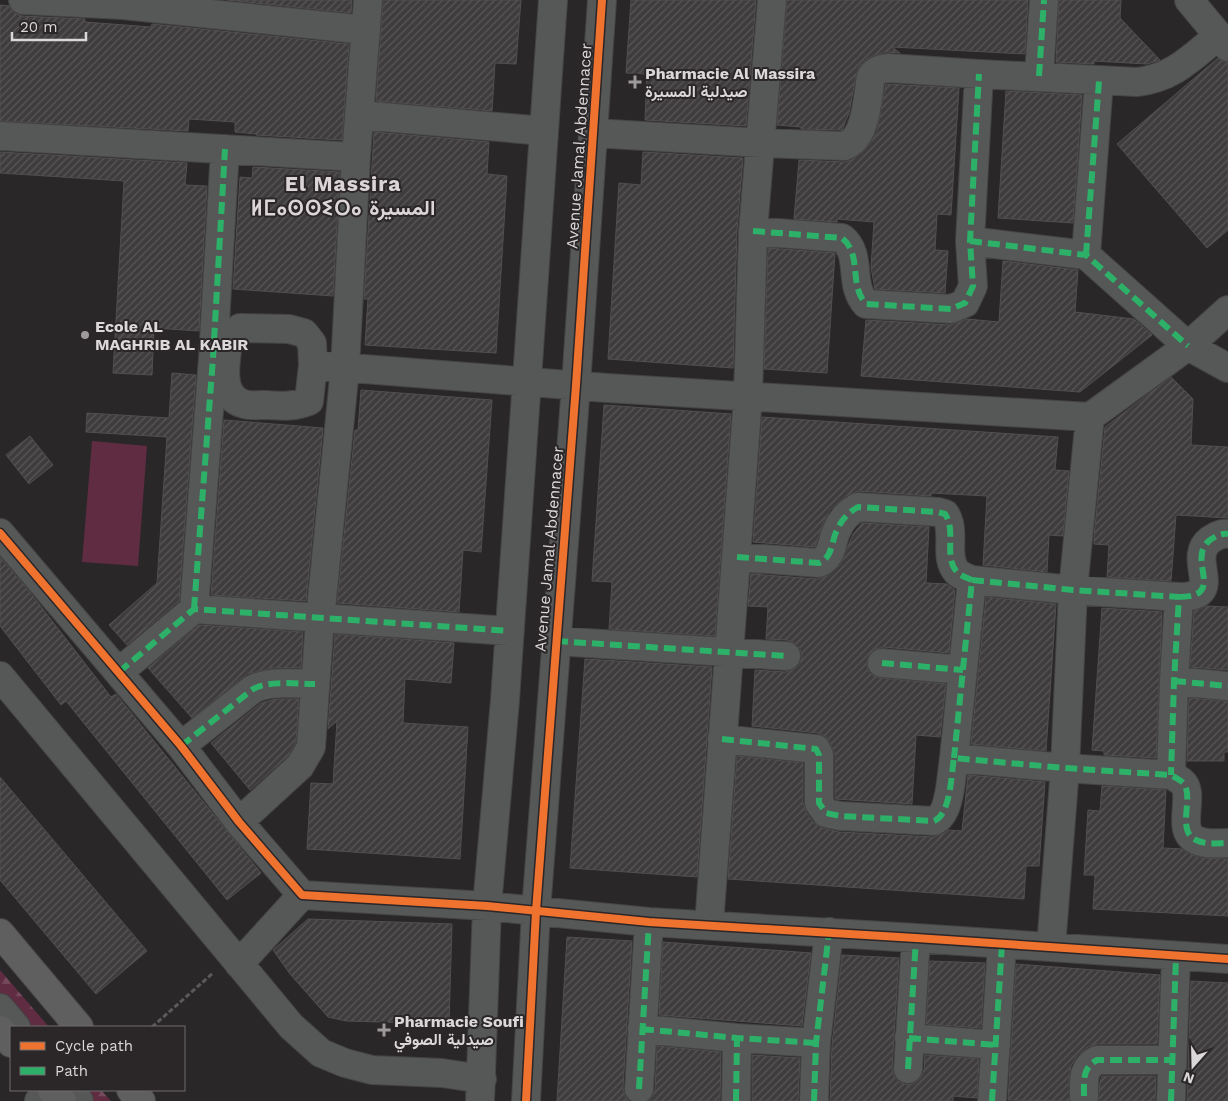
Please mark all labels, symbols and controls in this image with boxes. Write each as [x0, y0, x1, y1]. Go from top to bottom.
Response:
scale bar [12, 10, 86, 42]
text: 20 m [20, 18, 58, 36]
street label: Avenue Jamal Abdennacer [562, 42, 596, 250]
place label: Pharmacie Al Massira صيدلية المسيرة [645, 64, 816, 102]
marker: Pharmacie Al Massira صيدلية المسيرة [629, 76, 641, 88]
district label: El Massira ⵍⵎⴰⵙⵙⵉⵔⴰ المسيرة [251, 171, 435, 221]
place label: Ecole AL MAGHRIB AL KABIR [95, 317, 248, 354]
marker: Ecole AL MAGHRIB AL KABIR [79, 329, 91, 341]
street label: Avenue Jamal Abdennacer [531, 445, 567, 653]
place label: Pharmacie Soufi صيدلية الصوفي [394, 1012, 524, 1053]
marker: Pharmacie Soufi صيدلية الصوفي [378, 1024, 390, 1036]
legend [10, 1026, 185, 1091]
text: Cycle path [55, 1037, 133, 1055]
north arrow [1168, 1041, 1218, 1091]
text: Path [55, 1062, 88, 1080]
text: N [1181, 1069, 1196, 1088]

